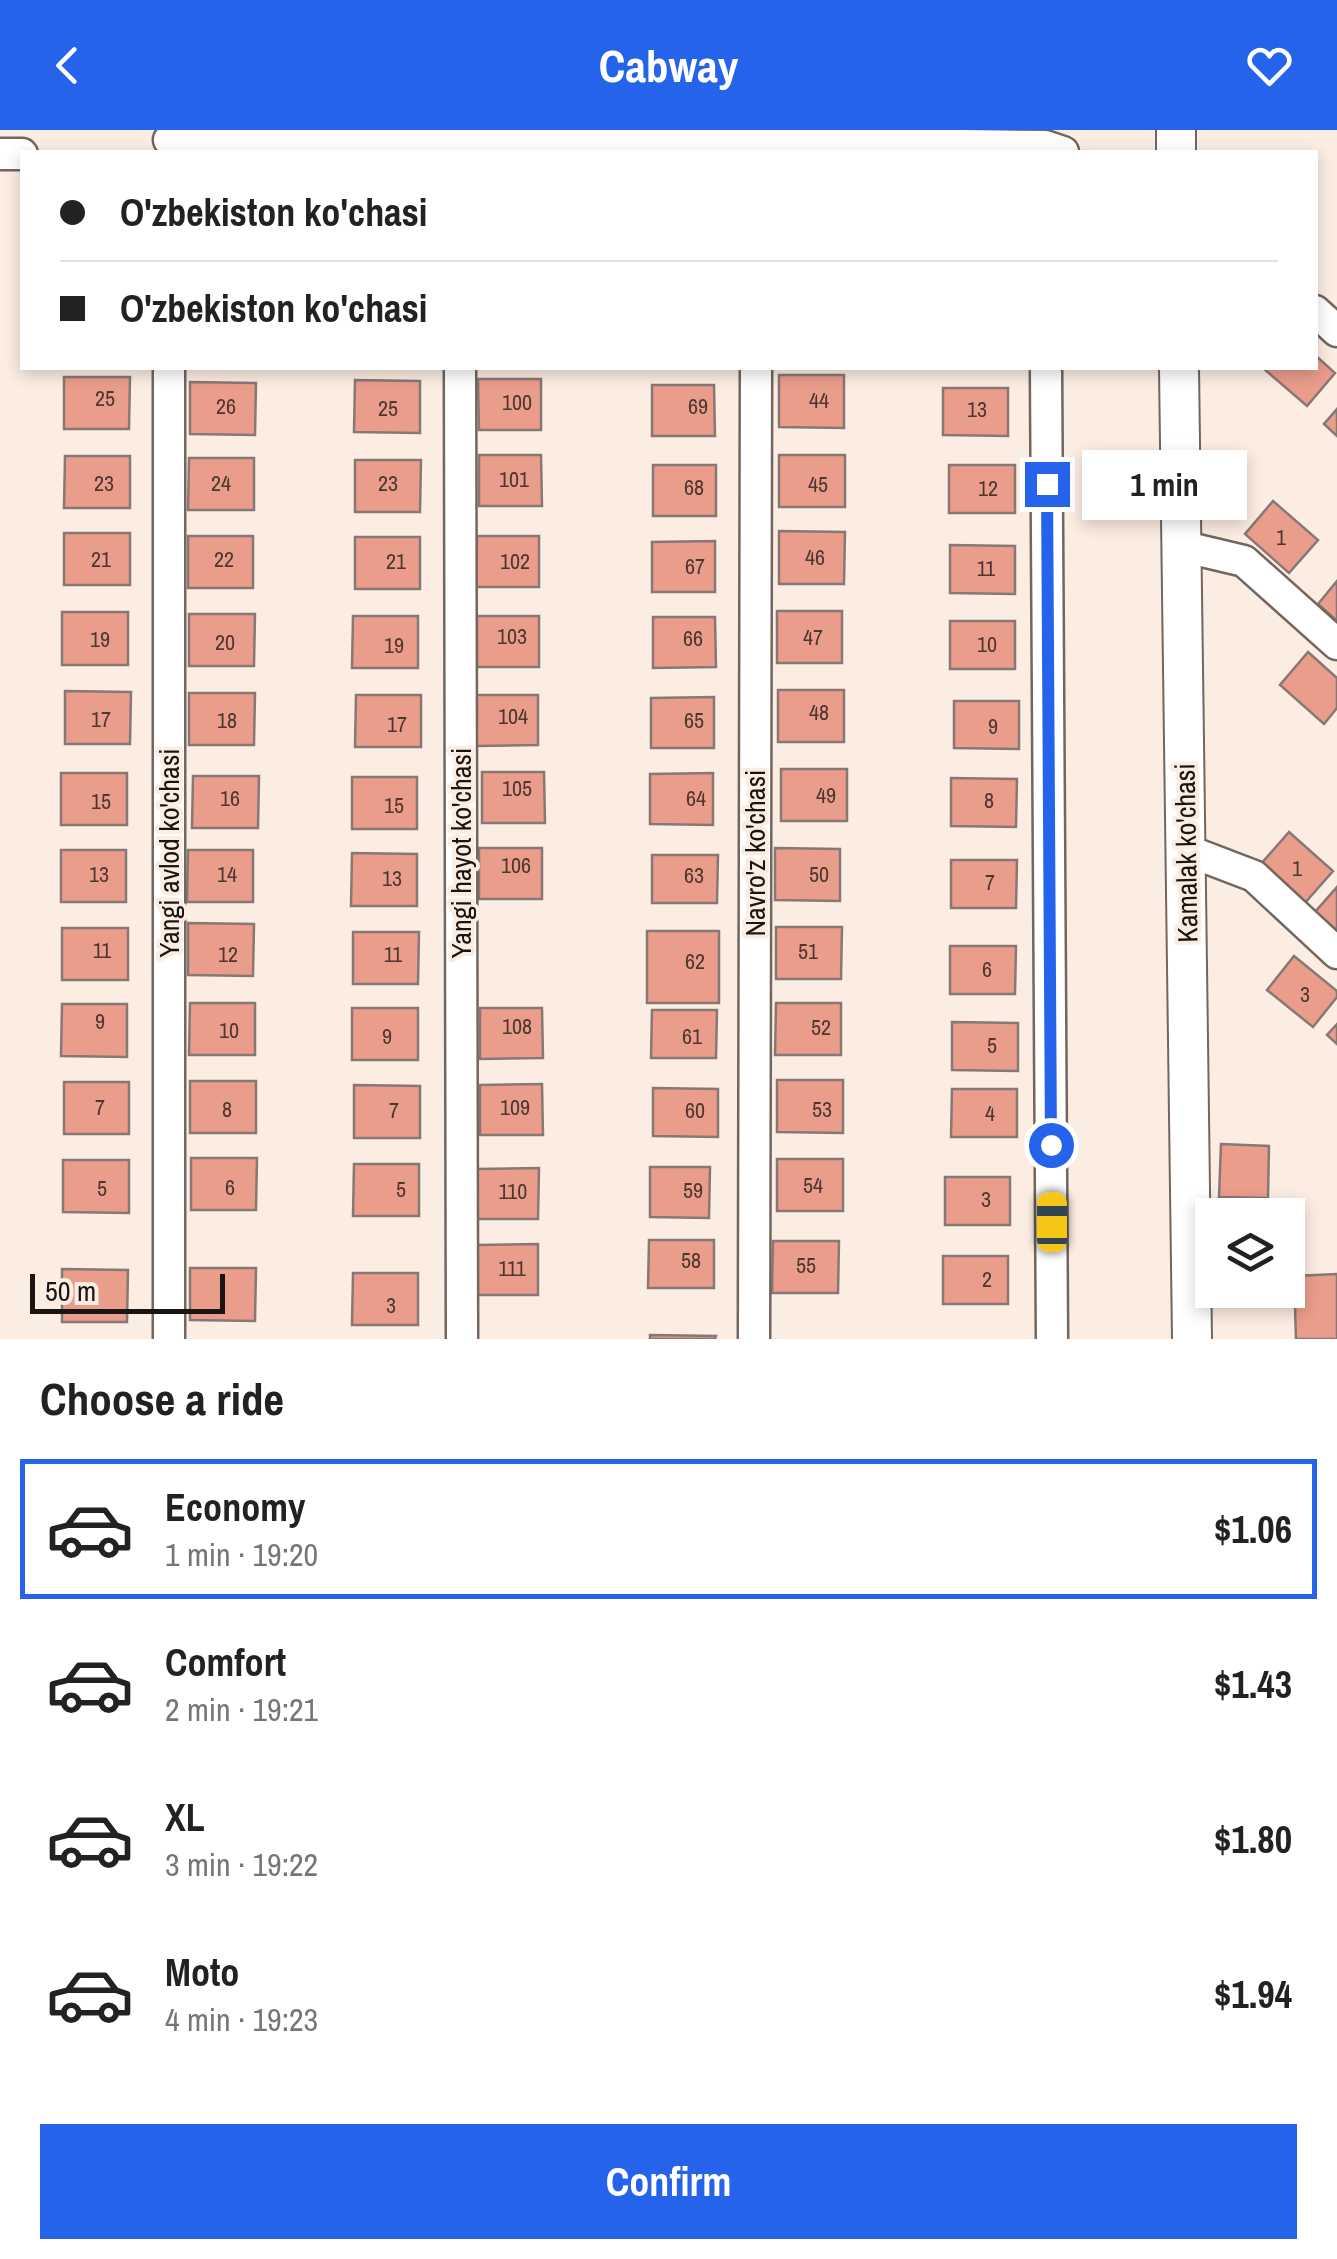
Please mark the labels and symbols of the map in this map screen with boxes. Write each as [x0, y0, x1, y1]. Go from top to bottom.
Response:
house number: 25 [95, 383, 115, 413]
house number: 44 [809, 385, 829, 415]
house number: 100 [502, 387, 532, 417]
house number: 26 [216, 391, 236, 421]
house number: 69 [688, 391, 708, 421]
house number: 25 [378, 393, 398, 423]
house number: 13 [967, 394, 987, 424]
callout: 1 min [1082, 449, 1247, 519]
route end [1025, 462, 1070, 507]
house number: 101 [499, 464, 529, 494]
house number: 23 [94, 468, 114, 498]
house number: 24 [211, 468, 231, 498]
house number: 23 [378, 468, 398, 498]
house number: 45 [808, 469, 828, 499]
house number: 68 [684, 472, 704, 502]
house number: 12 [978, 473, 998, 503]
house number: 1 [1276, 522, 1286, 552]
house number: 46 [805, 542, 825, 572]
house number: 21 [91, 544, 111, 574]
house number: 22 [214, 544, 234, 574]
house number: 21 [386, 546, 406, 576]
house number: 102 [500, 546, 530, 576]
house number: 67 [685, 551, 705, 581]
house number: 11 [977, 553, 995, 583]
house number: 103 [497, 621, 527, 651]
house number: 47 [803, 622, 823, 652]
house number: 66 [683, 623, 703, 653]
house number: 19 [90, 624, 110, 654]
house number: 20 [215, 627, 235, 657]
house number: 10 [977, 629, 997, 659]
house number: 19 [384, 630, 404, 660]
house number: 48 [809, 697, 829, 727]
house number: 104 [498, 701, 528, 731]
house number: 17 [91, 704, 111, 734]
house number: 18 [217, 705, 237, 735]
house number: 65 [684, 705, 704, 735]
house number: 17 [387, 709, 407, 739]
house number: 9 [988, 711, 998, 741]
street label: Yangi avlod ko'chasi [150, 748, 188, 958]
street label: Yangi hayot ko'chasi [442, 748, 480, 958]
street label: Kamalak ko'chasi [1165, 763, 1207, 943]
street label: Navro'z ko'chasi [736, 769, 774, 937]
house number: 105 [502, 773, 532, 803]
house number: 49 [816, 780, 836, 810]
house number: 16 [220, 783, 240, 813]
house number: 64 [686, 783, 706, 813]
house number: 8 [984, 785, 994, 815]
house number: 15 [91, 786, 111, 816]
house number: 15 [384, 790, 404, 820]
house number: 106 [501, 850, 531, 880]
house number: 1 [1292, 853, 1302, 883]
house number: 13 [89, 859, 109, 889]
house number: 14 [217, 859, 237, 889]
house number: 50 [809, 859, 829, 889]
house number: 63 [684, 860, 704, 890]
house number: 13 [382, 863, 402, 893]
house number: 7 [985, 867, 995, 897]
house number: 11 [93, 935, 111, 965]
house number: 51 [798, 936, 818, 966]
house number: 12 [218, 939, 238, 969]
house number: 11 [384, 939, 402, 969]
house number: 62 [685, 946, 705, 976]
house number: 6 [982, 954, 992, 984]
house number: 3 [1300, 979, 1310, 1009]
house number: 9 [95, 1006, 105, 1036]
house number: 108 [502, 1011, 532, 1041]
house number: 52 [811, 1012, 831, 1042]
house number: 10 [219, 1015, 239, 1045]
house number: 9 [382, 1021, 392, 1051]
house number: 61 [682, 1021, 702, 1051]
house number: 5 [987, 1030, 997, 1060]
house number: 7 [95, 1092, 105, 1122]
house number: 109 [500, 1092, 530, 1122]
house number: 8 [222, 1094, 232, 1124]
house number: 53 [812, 1094, 832, 1124]
house number: 7 [389, 1095, 399, 1125]
house number: 60 [685, 1095, 705, 1125]
house number: 4 [985, 1098, 995, 1128]
route start [1029, 1123, 1074, 1168]
house number: 54 [803, 1170, 823, 1200]
house number: 6 [225, 1172, 235, 1202]
house number: 5 [97, 1173, 107, 1203]
house number: 5 [396, 1174, 406, 1204]
house number: 59 [683, 1175, 703, 1205]
house number: 110 [499, 1176, 527, 1206]
house number: 3 [981, 1184, 991, 1214]
car [1037, 1192, 1067, 1252]
house number: 58 [681, 1245, 701, 1275]
house number: 55 [796, 1250, 816, 1280]
house number: 111 [498, 1253, 526, 1283]
house number: 2 [982, 1264, 992, 1294]
scale bar [30, 1269, 225, 1314]
house number: 3 [386, 1290, 396, 1320]

